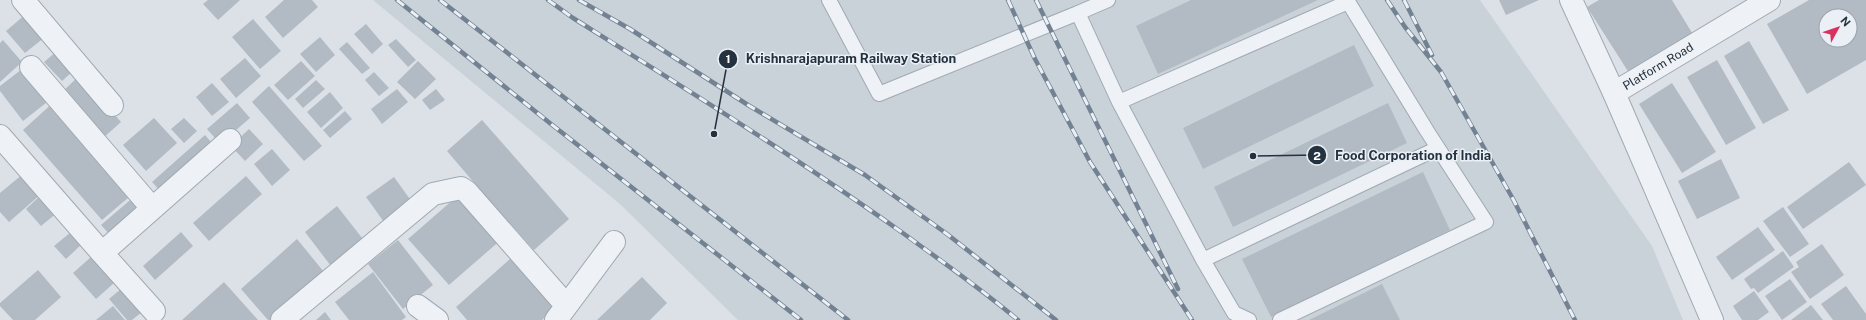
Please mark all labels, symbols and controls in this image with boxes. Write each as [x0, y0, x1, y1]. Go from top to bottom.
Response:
north arrow [1818, 8, 1858, 48]
text: N [1838, 14, 1853, 29]
street label: Platform Road [1620, 40, 1696, 93]
callout: Krishnarajapuram Railway Station [718, 46, 964, 71]
text: Krishnarajapuram Railway Station [746, 51, 956, 66]
text: 1 [725, 52, 731, 66]
callout: Food Corporation of India [1307, 143, 1499, 168]
text: Food Corporation of India [1335, 148, 1491, 163]
text: 2 [1313, 149, 1321, 163]

